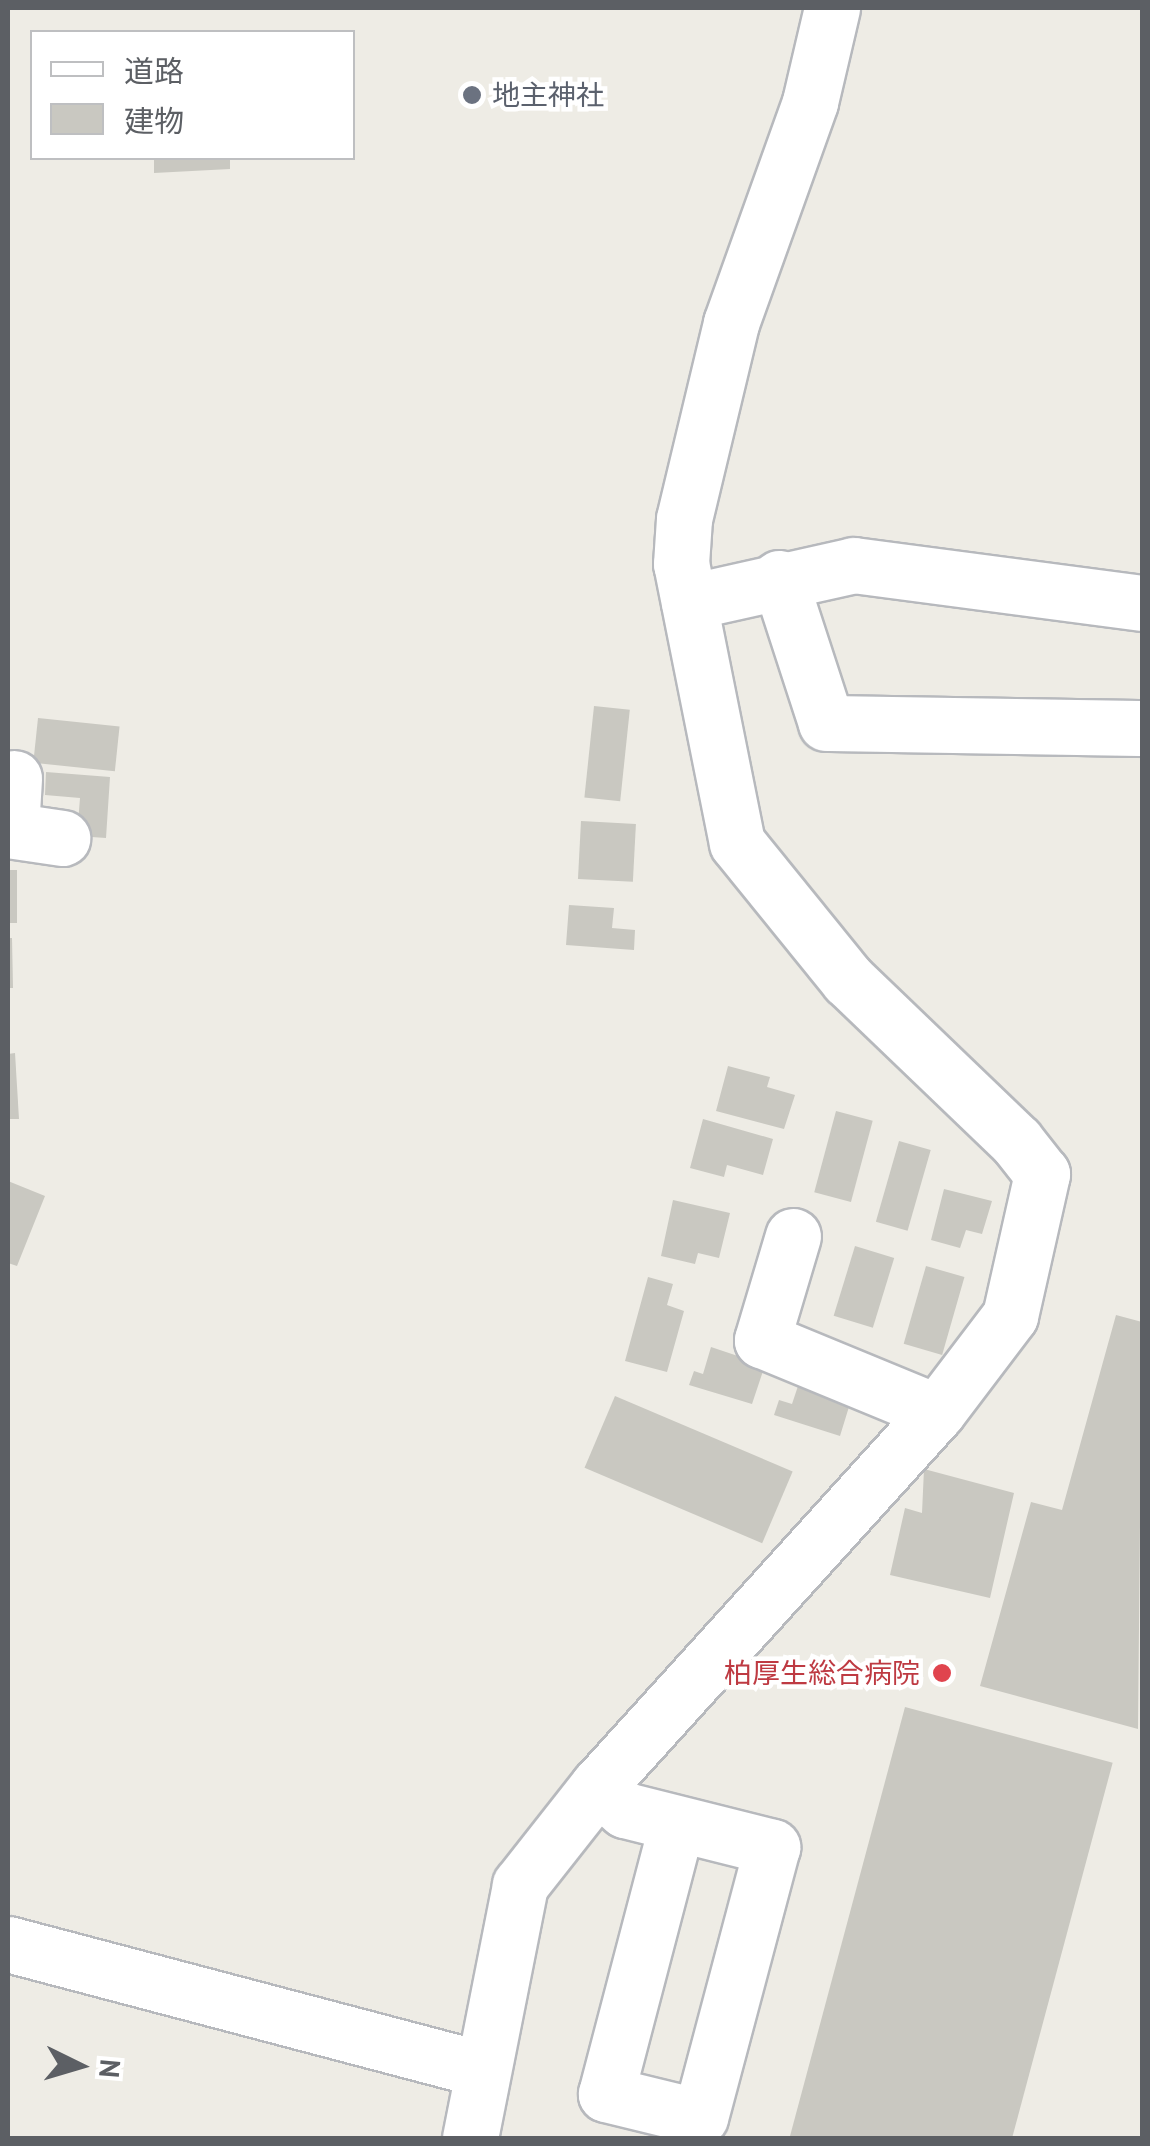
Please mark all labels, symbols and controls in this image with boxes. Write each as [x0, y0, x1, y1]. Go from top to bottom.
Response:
legend [30, 30, 355, 160]
text: 道路 [124, 51, 184, 90]
place label: 地主神社 [492, 78, 604, 112]
marker: 地主神社 [461, 84, 483, 106]
text: 建物 [124, 101, 184, 140]
place label: 柏厚生総合病院 [724, 1656, 920, 1690]
marker: 柏厚生総合病院 [929, 1660, 955, 1686]
north arrow [30, 2016, 130, 2116]
text: N [91, 2058, 130, 2079]

